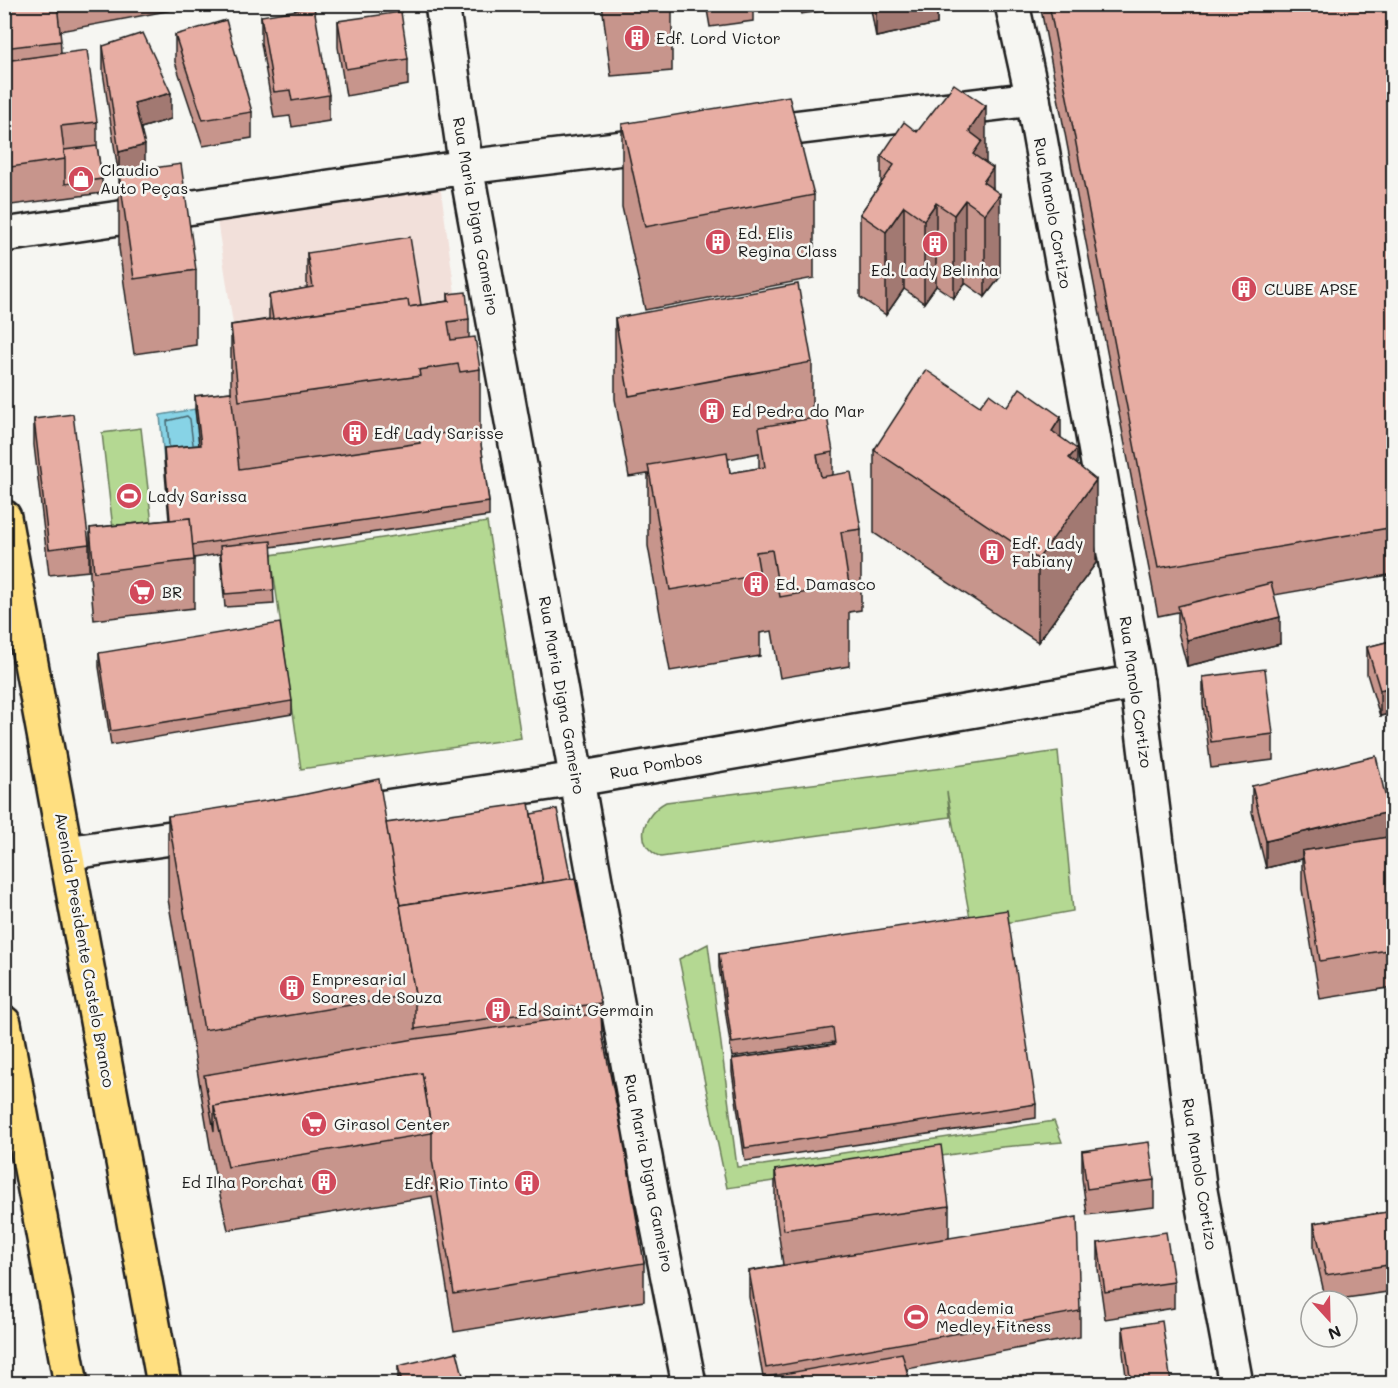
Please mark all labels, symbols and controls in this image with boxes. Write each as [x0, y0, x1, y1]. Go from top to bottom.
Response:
building icon: Edf. Lord Victor [622, 23, 652, 53]
place label: Edf. Lord Victor [656, 27, 781, 48]
street label: Rua Maria Digna Gameiro [449, 115, 504, 317]
street label: Rua Manolo Cortizo [1030, 136, 1077, 290]
place label: Claudio Auto Peças [100, 159, 188, 198]
shop icon: Claudio Auto Peças [66, 164, 96, 194]
place label: Ed. Elis Regina Class [738, 222, 837, 261]
building icon: Ed. Elis Regina Class [703, 227, 733, 257]
building icon: Ed. Lady Belinha [920, 229, 950, 259]
place label: Ed. Lady Belinha [871, 259, 999, 280]
building icon: CLUBE APSE [1229, 274, 1259, 304]
place label: CLUBE APSE [1264, 278, 1358, 299]
building icon: Ed Pedra do Mar [697, 396, 727, 426]
place label: Ed Pedra do Mar [732, 400, 865, 421]
building icon: Edf Lady Sarisse [340, 418, 370, 448]
place label: Edf Lady Sarisse [374, 422, 504, 443]
sports icon: Lady Sarissa [114, 481, 144, 511]
place label: Lady Sarissa [148, 485, 247, 506]
place label: Edf. Lady Fabiany [1012, 532, 1083, 571]
building icon: Edf. Lady Fabiany [977, 537, 1007, 567]
building icon: Ed. Damasco [741, 569, 771, 599]
place label: Ed. Damasco [776, 573, 876, 594]
supermarket icon: BR [127, 577, 157, 607]
place label: BR [162, 581, 182, 602]
street label: Rua Maria Digna Gameiro [535, 594, 590, 796]
street label: Rua Manolo Cortizo [1115, 615, 1158, 769]
street label: Rua Pombos [608, 746, 704, 783]
street label: Avenida Presidente Castelo Branco [51, 811, 120, 1089]
place label: Empresarial Soares de Souza [312, 968, 443, 1007]
building icon: Empresarial Soares de Souza [277, 973, 307, 1003]
building icon: Ed Saint Germain [483, 995, 513, 1025]
place label: Ed Saint Germain [518, 999, 654, 1020]
street label: Rua Maria Digna Gameiro [620, 1072, 679, 1273]
street label: Rua Manolo Cortizo [1178, 1097, 1223, 1251]
supermarket icon: Girasol Center [299, 1109, 329, 1139]
place label: Girasol Center [334, 1113, 450, 1134]
building icon: Ed Ilha Porchat [309, 1167, 339, 1197]
building icon: Edf. Rio Tinto [512, 1168, 542, 1198]
place label: Ed Ilha Porchat [182, 1171, 304, 1192]
place label: Edf. Rio Tinto [405, 1172, 508, 1193]
north arrow [1299, 1289, 1359, 1349]
place label: Academia Medley Fitness [936, 1297, 1051, 1336]
sports icon: Academia Medley Fitness [901, 1302, 931, 1332]
text: N [1325, 1321, 1344, 1345]

